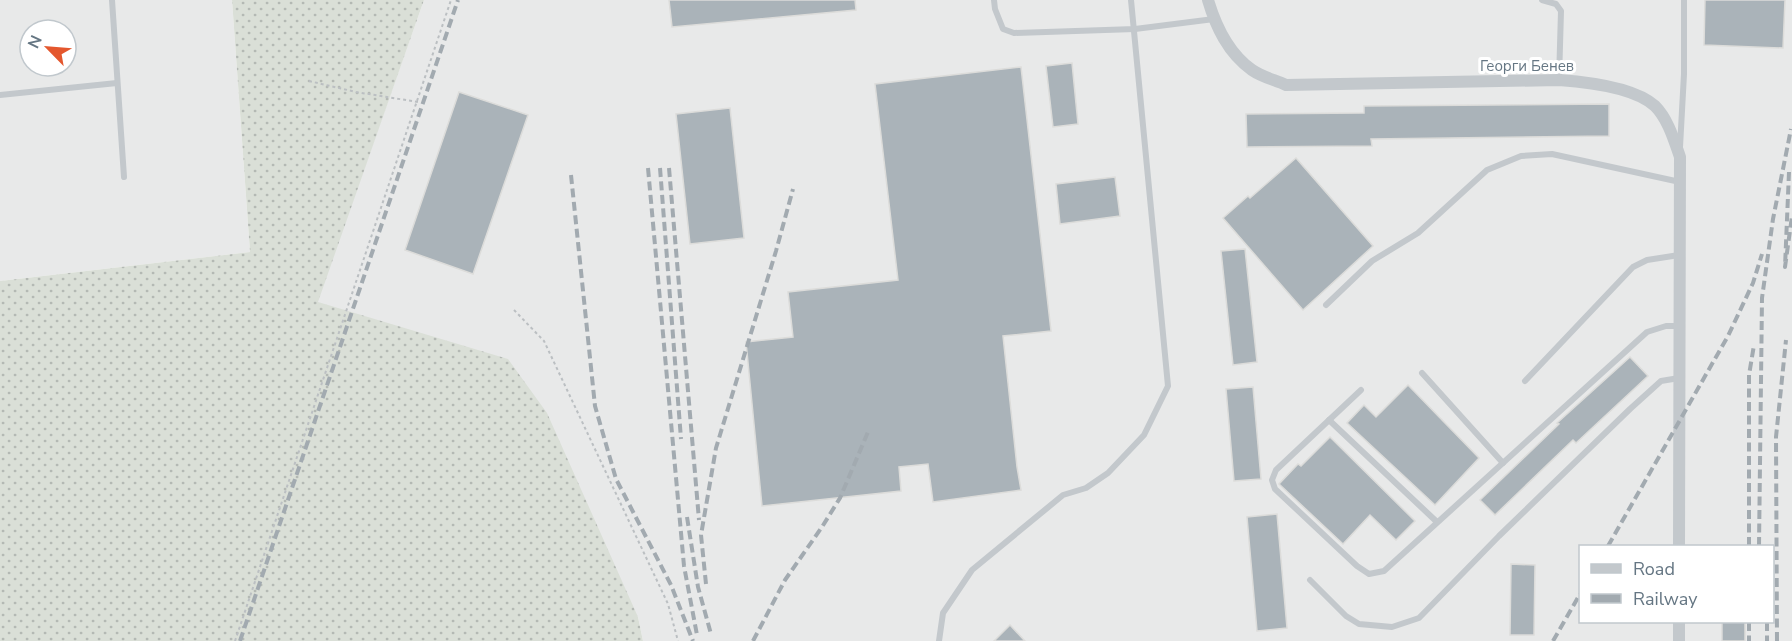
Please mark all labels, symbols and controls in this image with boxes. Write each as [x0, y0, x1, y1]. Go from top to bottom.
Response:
north arrow [18, 18, 78, 78]
text: N [23, 32, 48, 52]
street label: Георги Бенев [1480, 56, 1574, 76]
legend [1579, 545, 1774, 623]
text: Road [1633, 557, 1675, 581]
text: Railway [1633, 587, 1698, 611]

